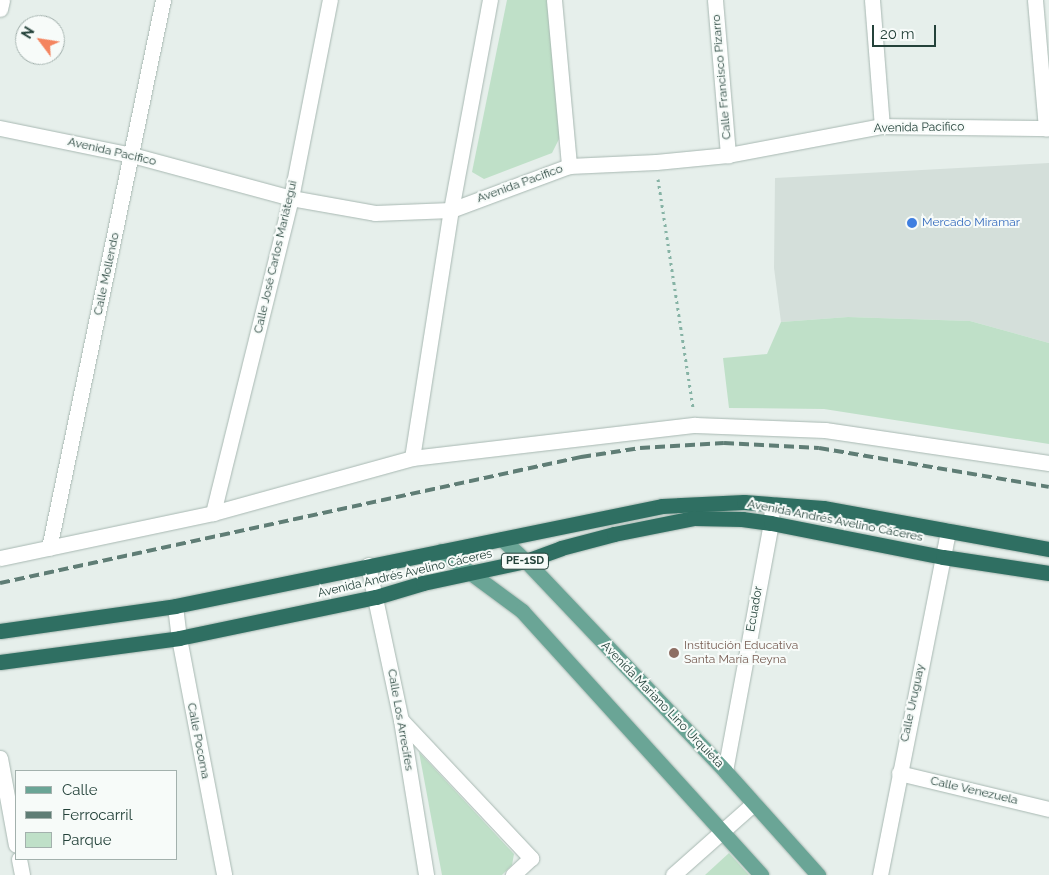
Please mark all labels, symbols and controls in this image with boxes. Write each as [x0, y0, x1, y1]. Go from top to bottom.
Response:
street label: Calle Francisco Pizarro [709, 14, 735, 140]
north arrow [15, 15, 65, 65]
scale bar [874, 15, 938, 47]
text: N [18, 24, 38, 41]
text: 20 m [880, 25, 915, 43]
street label: Avenida Pacifico [874, 120, 964, 136]
street label: Avenida Pacifico [66, 135, 158, 169]
street label: Avenida Pacifico [475, 162, 565, 206]
street label: Calle José Carlos Mariátegui [251, 179, 301, 335]
place label: Mercado Miramar [922, 216, 1020, 230]
marker: Mercado Miramar [906, 217, 918, 229]
street label: Calle Mollendo [91, 231, 123, 317]
street label: Avenida Andrés Avelino Cáceres [746, 497, 924, 545]
street label: Avenida Andrés Avelino Cáceres [316, 547, 494, 601]
road number: PE-1SD [500, 552, 550, 570]
street label: Ecuador [744, 585, 766, 633]
street label: Avenida Mariano Lino Urquieta [598, 639, 726, 771]
place label: Institución Educativa Santa María Reyna [684, 639, 798, 667]
marker: Institución Educativa Santa María Reyna [668, 647, 680, 659]
street label: Calle Uruguay [898, 663, 928, 743]
street label: Calle Los Arrecifes [384, 668, 416, 772]
street label: Calle Pocoma [184, 702, 212, 780]
legend [15, 770, 178, 860]
street label: Calle Venezuela [929, 774, 1019, 808]
text: Calle [62, 781, 97, 799]
text: Ferrocarril [62, 806, 133, 824]
text: Parque [62, 831, 111, 849]

